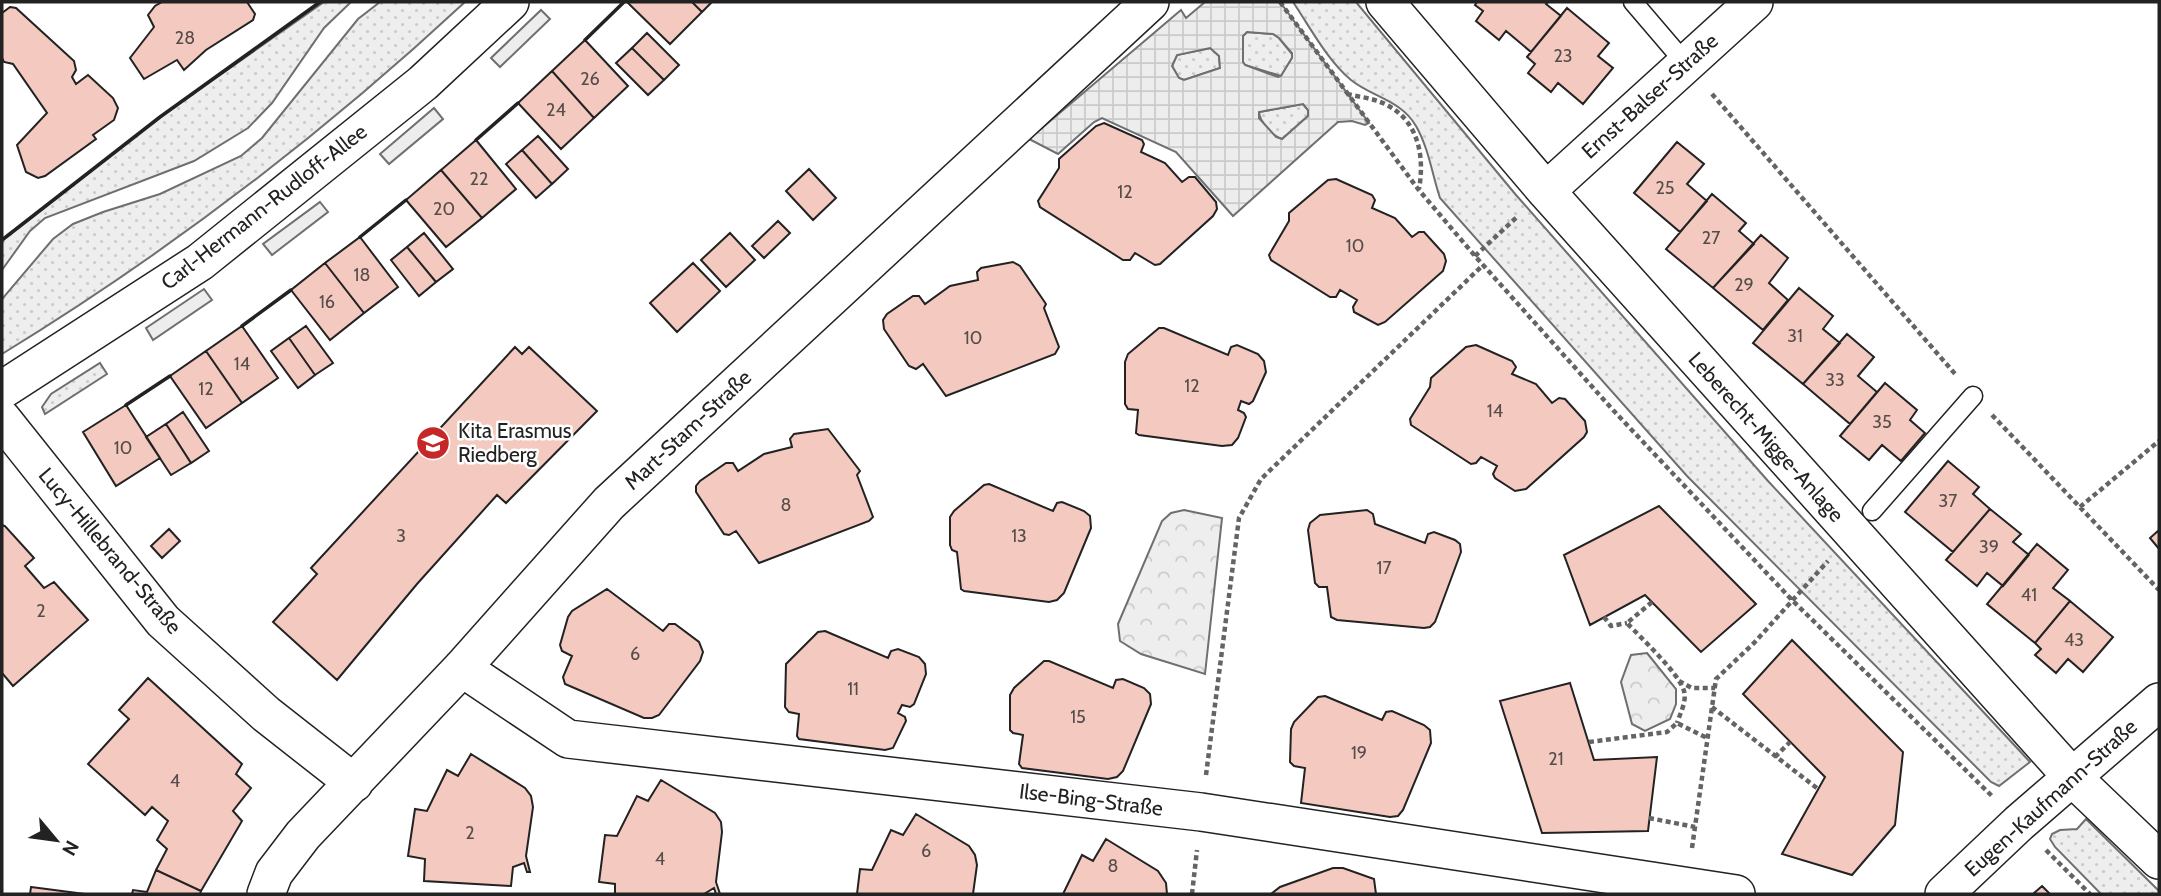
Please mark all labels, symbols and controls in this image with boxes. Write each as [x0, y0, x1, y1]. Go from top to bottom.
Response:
house number: 28 [175, 27, 195, 49]
street label: Ernst-Balser-Straße [1576, 28, 1723, 163]
house number: 23 [1553, 45, 1573, 67]
house number: 26 [580, 68, 600, 90]
house number: 24 [546, 99, 566, 121]
street label: Carl-Hermann-Rudloff-Allee [156, 118, 372, 295]
house number: 22 [470, 168, 488, 190]
house number: 25 [1655, 177, 1675, 199]
house number: 12 [1117, 181, 1133, 203]
house number: 20 [433, 198, 455, 220]
house number: 27 [1702, 227, 1720, 249]
house number: 10 [1346, 235, 1364, 257]
house number: 18 [354, 264, 370, 286]
house number: 29 [1734, 274, 1754, 296]
house number: 16 [319, 291, 335, 313]
house number: 31 [1787, 325, 1803, 347]
house number: 10 [964, 327, 982, 349]
street label: Leberecht-Migge-Anlage [1683, 347, 1849, 527]
house number: 14 [234, 353, 250, 375]
street label: Mart-Stam-Straße [619, 364, 756, 495]
house number: 33 [1825, 369, 1845, 391]
house number: 12 [1184, 375, 1200, 397]
house number: 12 [198, 378, 214, 400]
house number: 14 [1487, 400, 1503, 422]
house number: 35 [1872, 411, 1892, 433]
place label: Kita Erasmus Riedberg [458, 418, 572, 467]
school or university icon: Kita Erasmus Riedberg [414, 424, 452, 462]
house number: 10 [114, 437, 132, 459]
street label: Lucy-Hillebrand-Straße [34, 463, 187, 639]
house number: 37 [1939, 490, 1957, 512]
house number: 8 [781, 494, 791, 516]
house number: 3 [396, 525, 406, 547]
house number: 13 [1011, 525, 1027, 547]
house number: 39 [1979, 536, 1999, 558]
house number: 17 [1377, 557, 1391, 579]
house number: 41 [2021, 584, 2037, 606]
house number: 2 [36, 600, 46, 622]
house number: 43 [2064, 629, 2084, 651]
house number: 6 [630, 643, 640, 665]
house number: 11 [847, 678, 859, 700]
house number: 15 [1070, 706, 1086, 728]
street label: Eugen-Kaufmann-Straße [1959, 714, 2142, 882]
house number: 19 [1351, 742, 1367, 764]
house number: 21 [1548, 748, 1564, 770]
house number: 4 [170, 770, 180, 792]
street label: Ilse-Bing-Straße [1018, 778, 1165, 821]
north arrow [21, 805, 91, 875]
house number: 2 [465, 822, 475, 844]
text: N [57, 837, 84, 859]
house number: 6 [921, 840, 931, 862]
house number: 4 [655, 848, 665, 870]
house number: 8 [1108, 855, 1118, 877]

